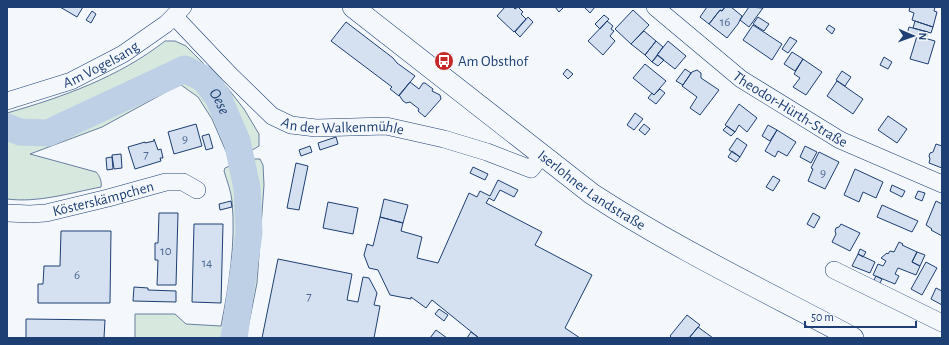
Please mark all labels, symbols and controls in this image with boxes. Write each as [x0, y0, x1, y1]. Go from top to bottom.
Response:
house number: 16 [720, 16, 730, 29]
north arrow [893, 16, 933, 56]
text: N [917, 32, 928, 40]
street label: Am Vogelsang [61, 38, 142, 90]
bus stop icon: Am Obsthof [433, 50, 455, 72]
place label: Am Obsthof [458, 54, 529, 69]
street label: Theodor-Hürth-Straße [730, 68, 850, 150]
water label: Oese [206, 85, 233, 117]
street label: An der Walkenmühle [279, 114, 406, 137]
house number: 9 [182, 133, 188, 146]
street label: Iserlohner Landstraße [535, 147, 648, 233]
house number: 7 [143, 148, 149, 161]
house number: 9 [820, 167, 826, 180]
street label: Kösterskämpchen [51, 178, 155, 219]
house number: 10 [160, 245, 172, 258]
house number: 14 [202, 257, 212, 270]
house number: 6 [74, 269, 80, 282]
house number: 7 [306, 290, 312, 303]
scale bar [805, 303, 916, 329]
text: 50 m [811, 311, 834, 323]

